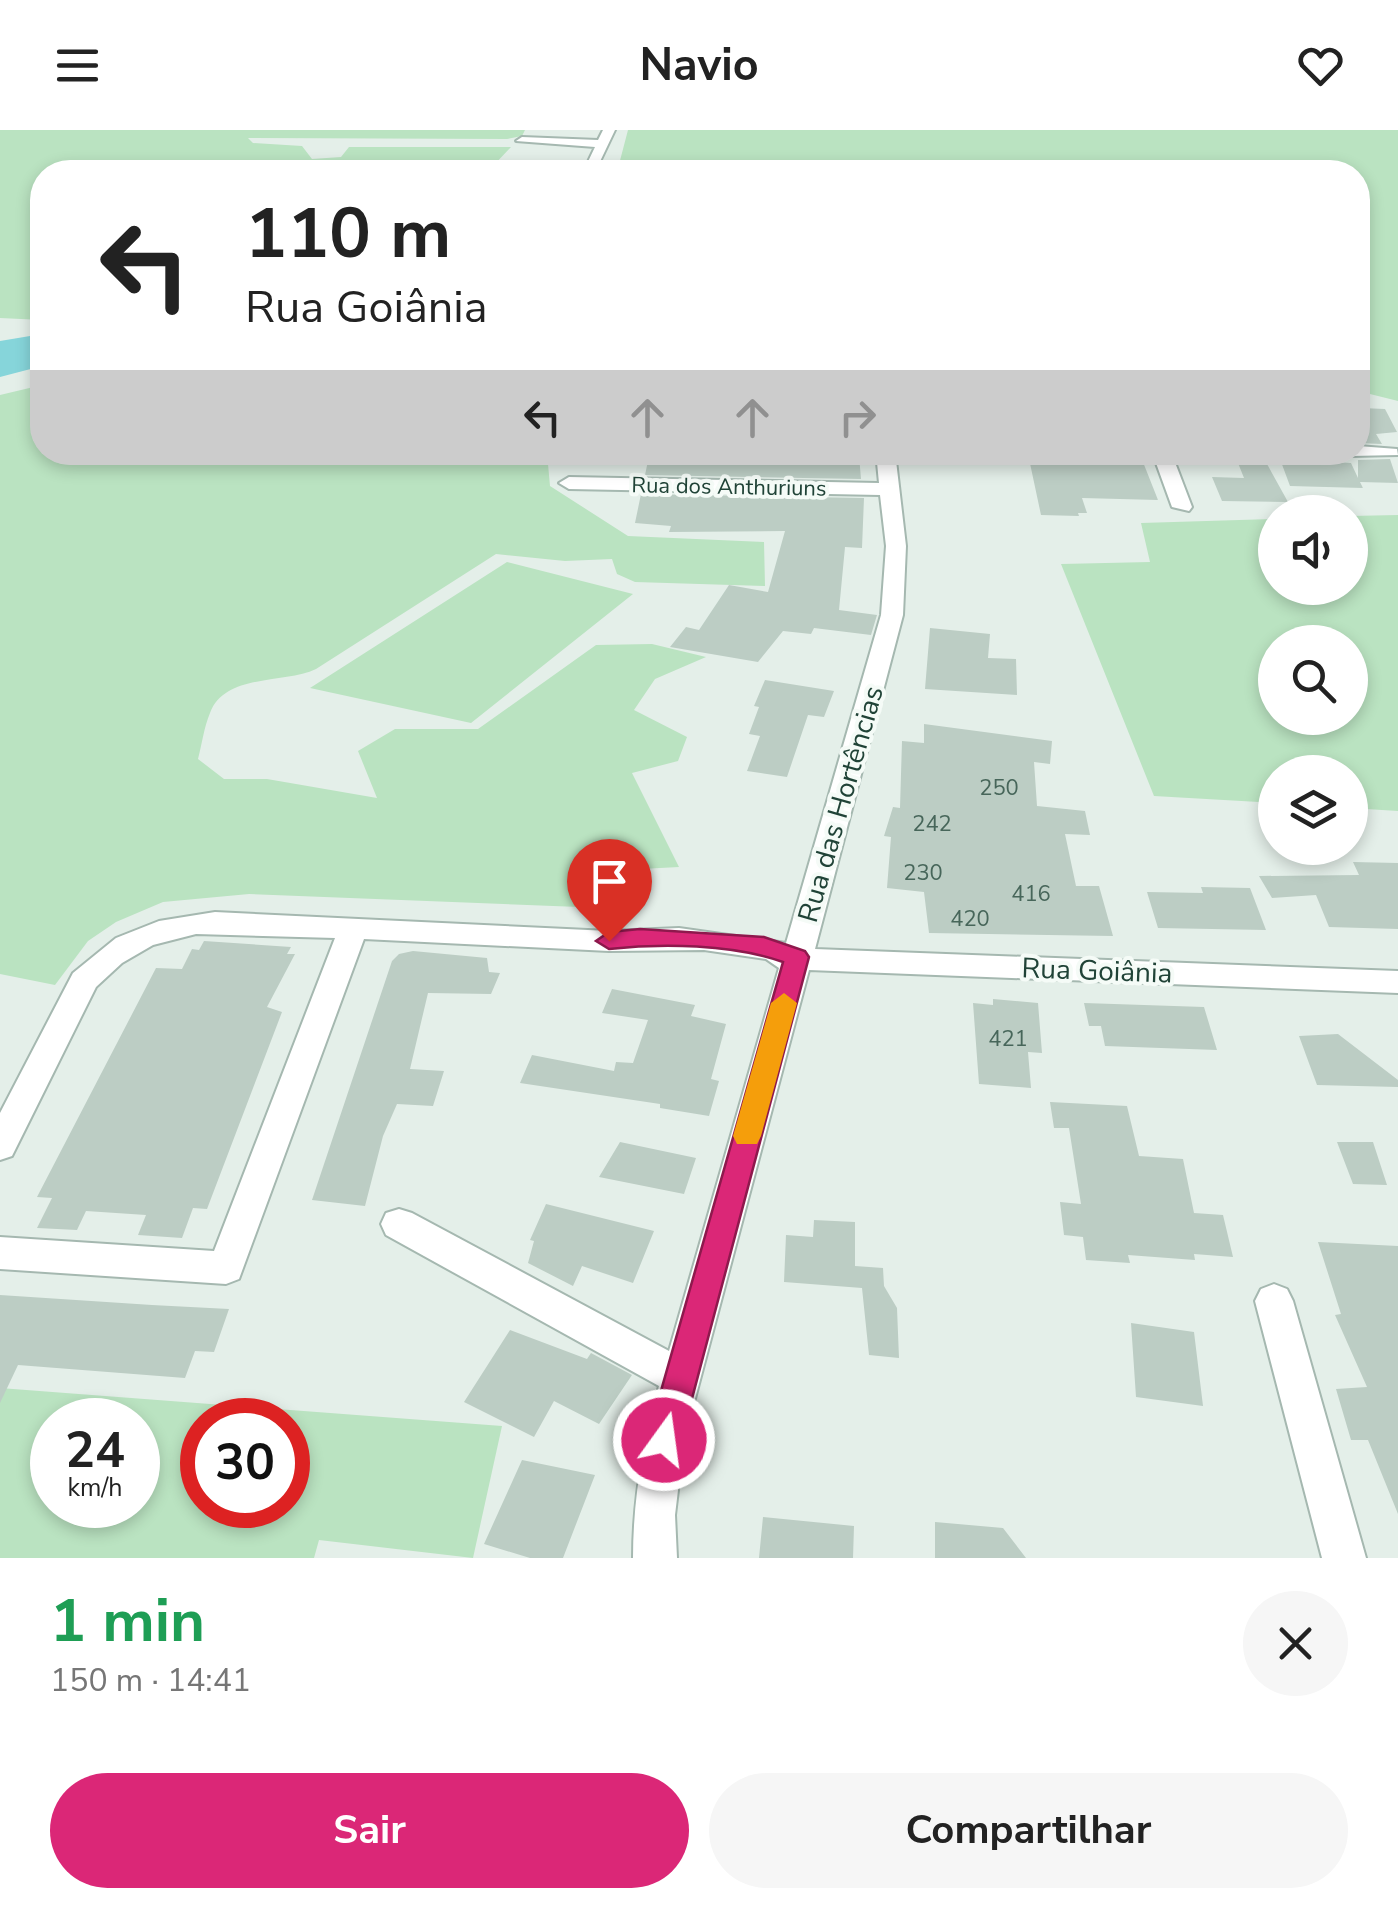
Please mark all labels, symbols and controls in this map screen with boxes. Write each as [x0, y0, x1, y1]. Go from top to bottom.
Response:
text: Navio [639, 35, 759, 96]
icon: menu [50, 38, 105, 93]
icon: heart [1293, 38, 1348, 93]
text: 110 m [245, 186, 451, 282]
icon: left [80, 200, 210, 330]
text: Rua Goiânia [245, 277, 488, 338]
icon: left [515, 390, 570, 445]
icon: ahead [620, 390, 675, 445]
icon: ahead [725, 390, 780, 445]
icon: right [830, 390, 885, 445]
street label: Rua dos Anthuriuns [631, 470, 827, 504]
map controls [1258, 495, 1368, 865]
button: sound [1258, 495, 1368, 605]
button: search [1258, 625, 1368, 735]
street label: Rua das Hortências [789, 682, 893, 927]
button: layers [1258, 755, 1368, 865]
house number: 250 [979, 773, 1019, 803]
house number: 242 [912, 809, 952, 839]
pin [567, 839, 652, 942]
icon: arrive [582, 854, 637, 909]
house number: 230 [903, 858, 943, 888]
house number: 416 [1011, 879, 1051, 909]
house number: 420 [950, 904, 990, 934]
street label: Rua Goiânia [1021, 949, 1173, 993]
house number: 421 [988, 1024, 1028, 1054]
position arrow [612, 1388, 716, 1492]
speed limit sign: 30 [180, 1398, 310, 1528]
text: 24 [65, 1416, 125, 1485]
text: km/h [67, 1471, 123, 1505]
text: 1 min [50, 1580, 205, 1662]
button: close [1243, 1591, 1348, 1696]
text: 150 m · 14:41 [50, 1659, 251, 1702]
button: Sair [50, 1773, 689, 1888]
button: Compartilhar [709, 1773, 1348, 1888]

